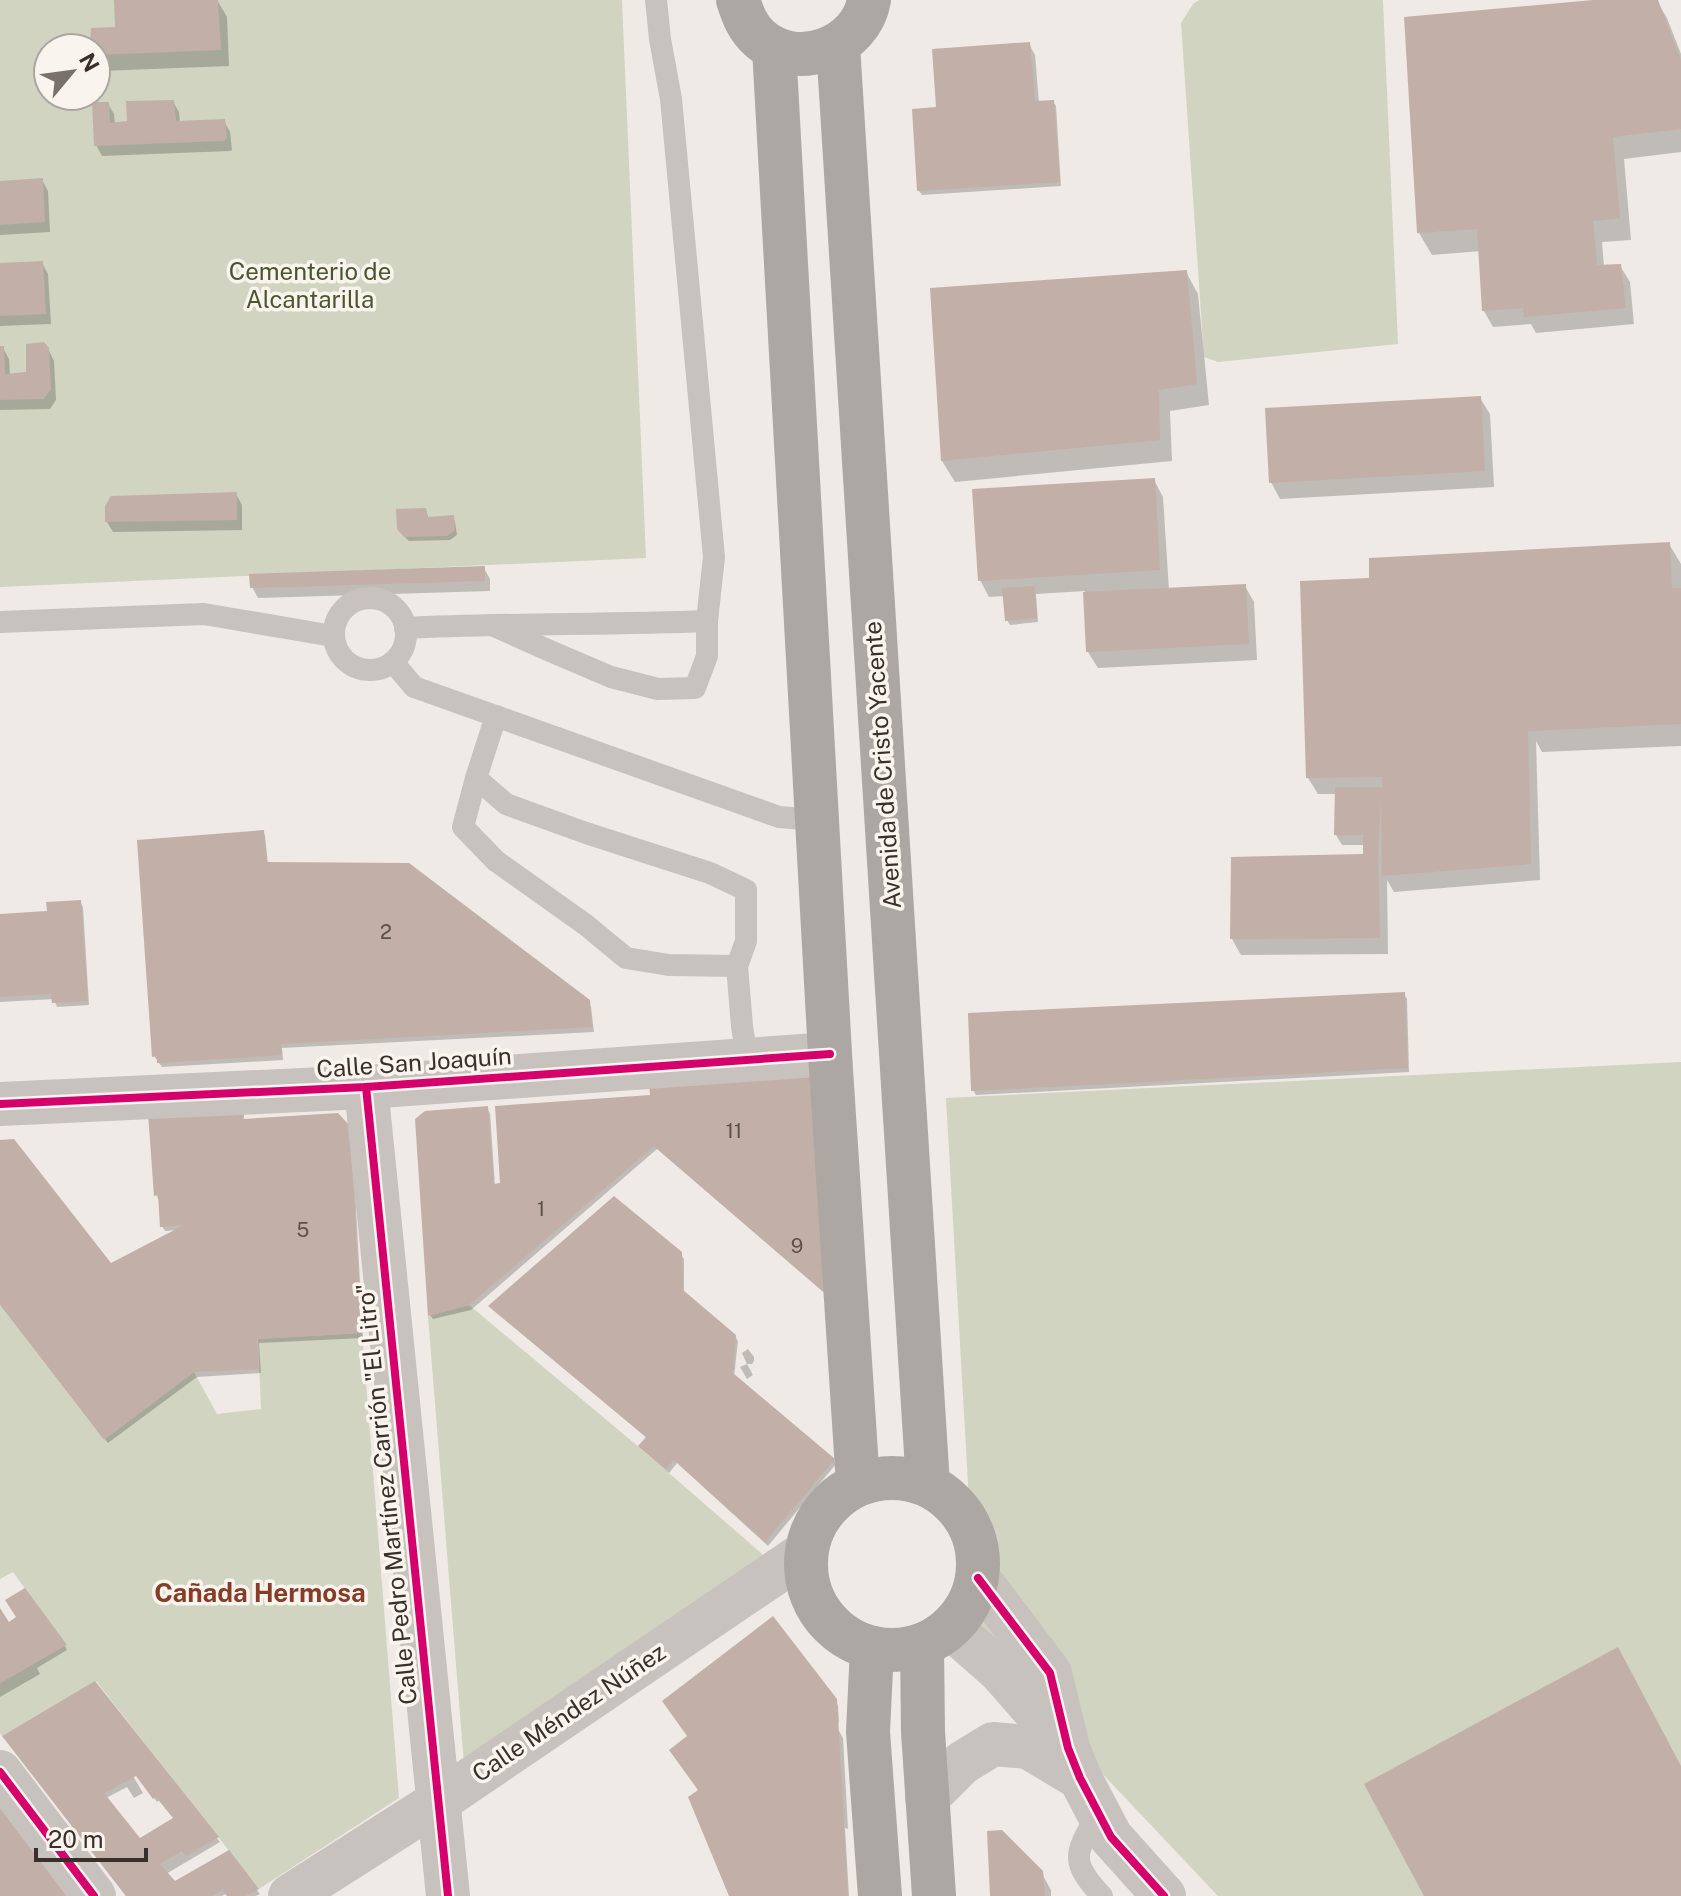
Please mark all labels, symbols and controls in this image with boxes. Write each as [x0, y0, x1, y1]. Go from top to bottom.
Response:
north arrow [32, 32, 112, 112]
text: N [74, 48, 105, 76]
park label: Cementerio de Alcantarilla [229, 257, 391, 313]
street label: Avenida de Cristo Yacente [858, 620, 906, 910]
house number: 2 [380, 920, 392, 944]
street label: Calle San Joaquín [315, 1041, 512, 1083]
house number: 11 [726, 1119, 742, 1143]
house number: 1 [537, 1197, 545, 1221]
house number: 5 [297, 1218, 309, 1242]
house number: 9 [791, 1234, 803, 1258]
street label: Calle Pedro Martínez Carrión "El Litro" [350, 1282, 422, 1706]
district label: Cañada Hermosa [154, 1577, 366, 1608]
street label: Calle Méndez Núñez [467, 1637, 670, 1787]
scale bar [36, 1812, 146, 1862]
text: 20 m [48, 1825, 104, 1853]

